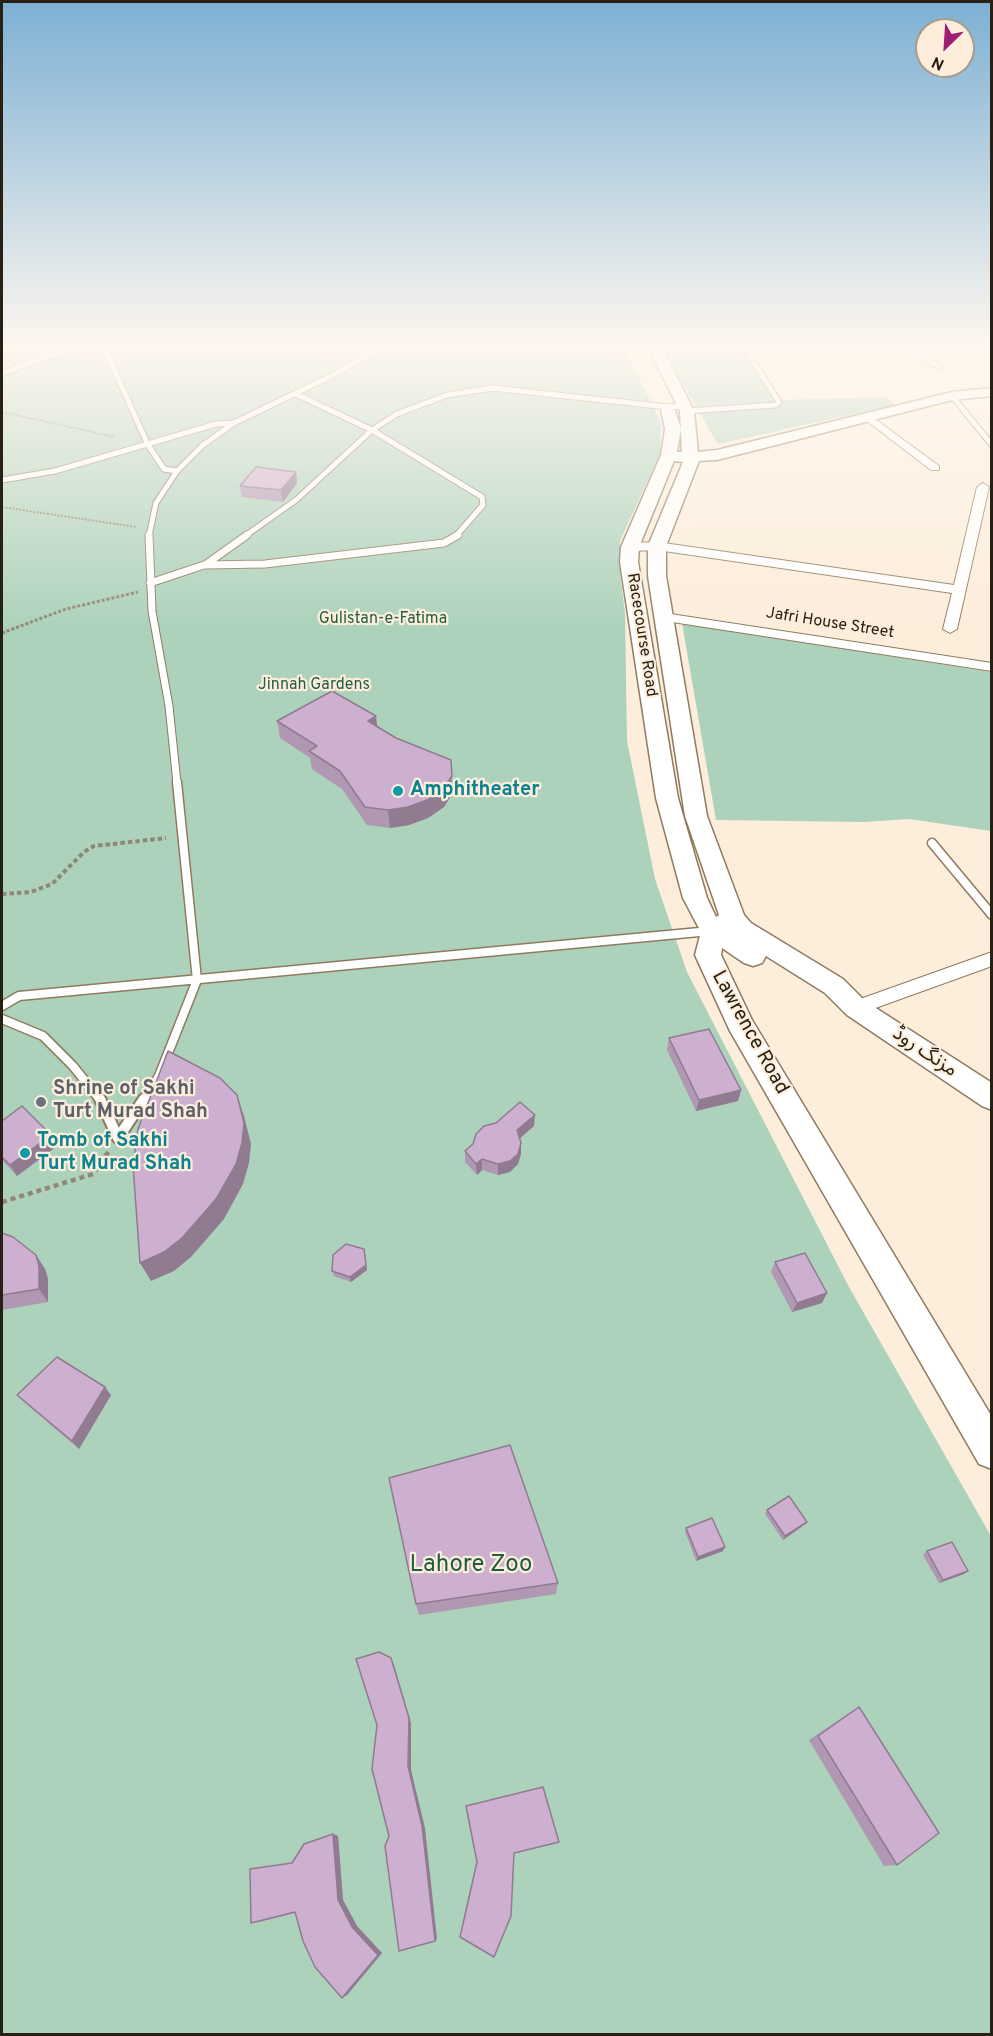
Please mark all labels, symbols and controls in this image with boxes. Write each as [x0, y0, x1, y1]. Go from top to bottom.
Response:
north arrow [915, 18, 975, 78]
text: N [929, 51, 948, 74]
street label: Racecourse Road [622, 572, 660, 698]
street label: Jafri House Street [765, 604, 895, 644]
park label: Gulistan-e-Fatima [319, 610, 447, 630]
park label: Jinnah Gardens [258, 676, 370, 696]
place label: Amphitheater [410, 779, 540, 803]
marker: Amphitheater [391, 784, 405, 798]
street label: Lawrence Road [705, 967, 793, 1099]
street label: مزنگ روڈ [887, 1023, 961, 1083]
place label: Shrine of Sakhi Turt Murad Shah [53, 1078, 208, 1125]
marker: Shrine of Sakhi Turt Murad Shah [34, 1095, 48, 1109]
place label: Tomb of Sakhi Turt Murad Shah [37, 1130, 192, 1177]
marker: Tomb of Sakhi Turt Murad Shah [18, 1146, 32, 1160]
park label: Lahore Zoo [410, 1552, 532, 1580]

